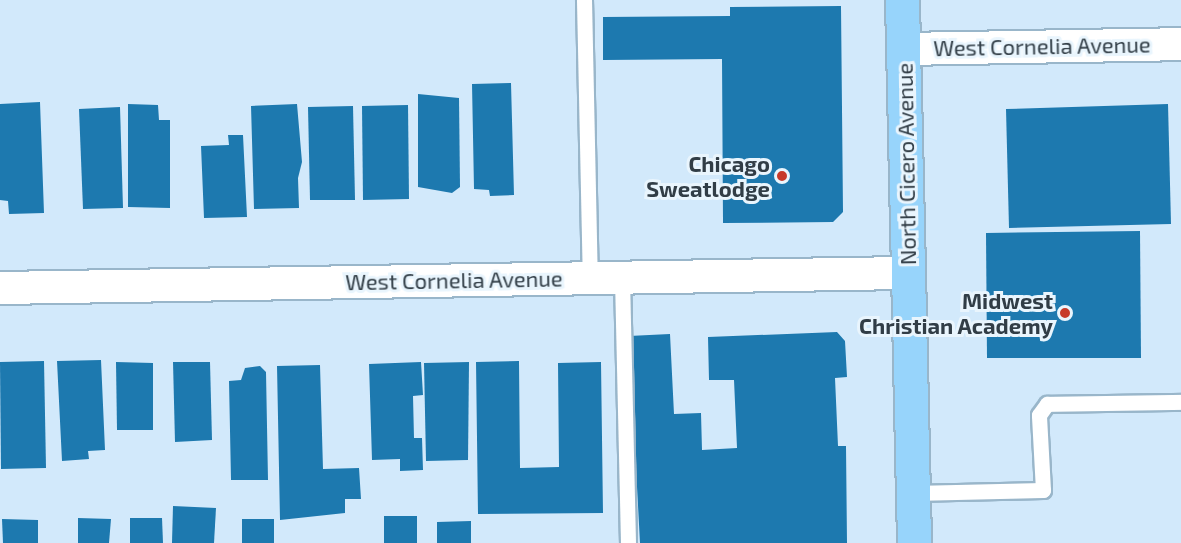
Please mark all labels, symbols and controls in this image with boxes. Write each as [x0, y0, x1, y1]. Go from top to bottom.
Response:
street label: West Cornelia Avenue [933, 31, 1151, 61]
street label: North Cicero Avenue [891, 62, 921, 266]
place label: Chicago Sweatlodge [646, 150, 770, 202]
marker: Chicago Sweatlodge [775, 169, 789, 183]
street label: West Cornelia Avenue [345, 265, 563, 295]
place label: Midwest Christian Academy [859, 287, 1053, 338]
marker: Midwest Christian Academy [1058, 306, 1072, 320]

